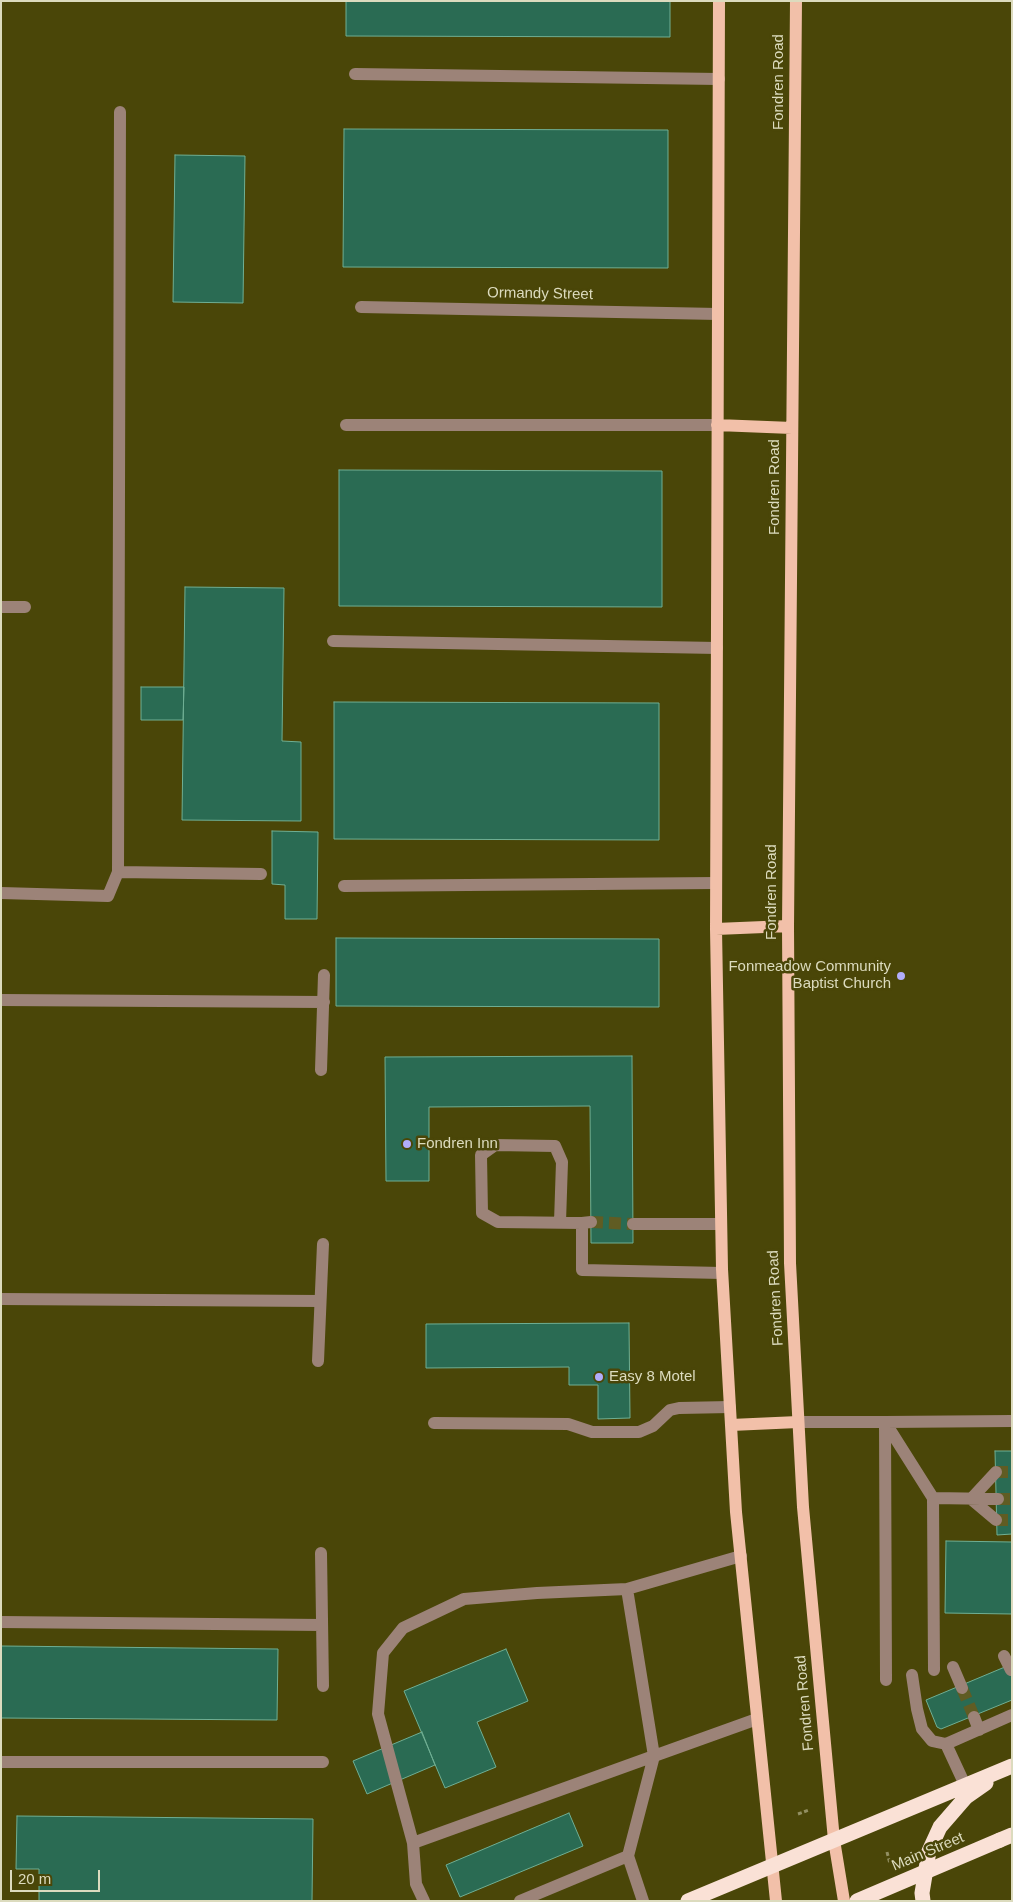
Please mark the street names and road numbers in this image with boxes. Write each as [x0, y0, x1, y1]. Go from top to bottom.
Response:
street label: Fondren Road [770, 34, 788, 130]
street label: Ormandy Street [487, 284, 593, 304]
street label: Fondren Road [766, 439, 784, 535]
street label: Fondren Road [763, 844, 781, 940]
street label: Fondren Road [765, 1250, 787, 1346]
street label: Fondren Road [792, 1654, 818, 1752]
street label: Main Street [889, 1829, 967, 1875]

